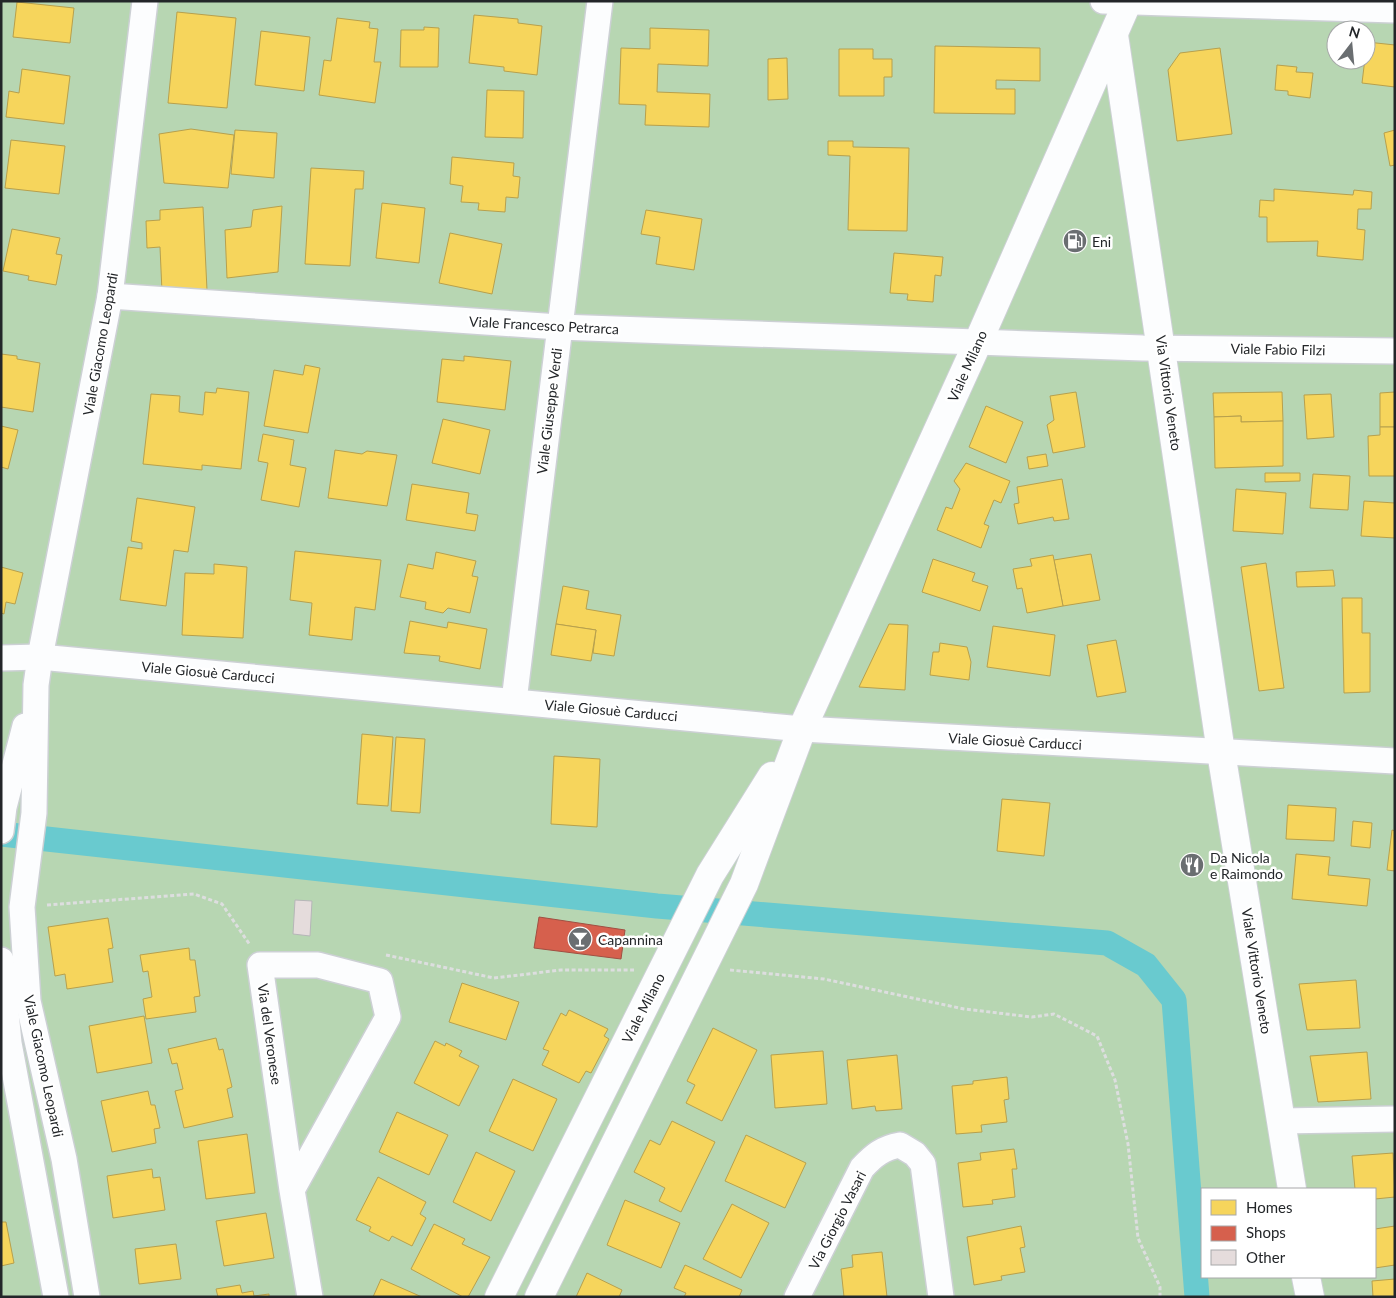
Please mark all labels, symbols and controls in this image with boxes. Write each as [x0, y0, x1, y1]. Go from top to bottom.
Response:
north arrow [1326, 20, 1376, 70]
text: N [1347, 22, 1362, 42]
fuel station icon: Eni [1062, 228, 1088, 254]
place label: Eni [1092, 233, 1111, 250]
street label: Viale Giacomo Leopardi [79, 271, 121, 417]
street label: Viale Francesco Petrarca [469, 313, 619, 337]
street label: Viale Milano [944, 328, 990, 404]
street label: Via Vittorio Veneto [1152, 334, 1186, 452]
street label: Viale Fabio Filzi [1230, 340, 1326, 358]
street label: Viale Giuseppe Verdi [533, 347, 565, 475]
street label: Viale Giosuè Carducci [141, 658, 275, 686]
street label: Viale Giosuè Carducci [544, 696, 678, 724]
street label: Viale Giosuè Carducci [948, 729, 1082, 753]
place label: Da Nicola e Raimondo [1210, 849, 1283, 882]
restaurant icon: Da Nicola e Raimondo [1179, 852, 1205, 878]
street label: Viale Vittorio Veneto [1239, 907, 1275, 1035]
bar icon: Capannina [567, 926, 593, 952]
place label: Capannina [598, 931, 663, 948]
street label: Viale Milano [618, 970, 668, 1046]
street label: Via del Veronese [254, 982, 286, 1086]
street label: Viale Giacomo Leopardi [21, 993, 67, 1139]
street label: Via Giorgio Vasari [805, 1168, 869, 1272]
legend [1201, 1188, 1376, 1278]
text: Homes [1246, 1198, 1292, 1216]
text: Shops [1246, 1223, 1286, 1241]
text: Other [1246, 1248, 1286, 1266]

